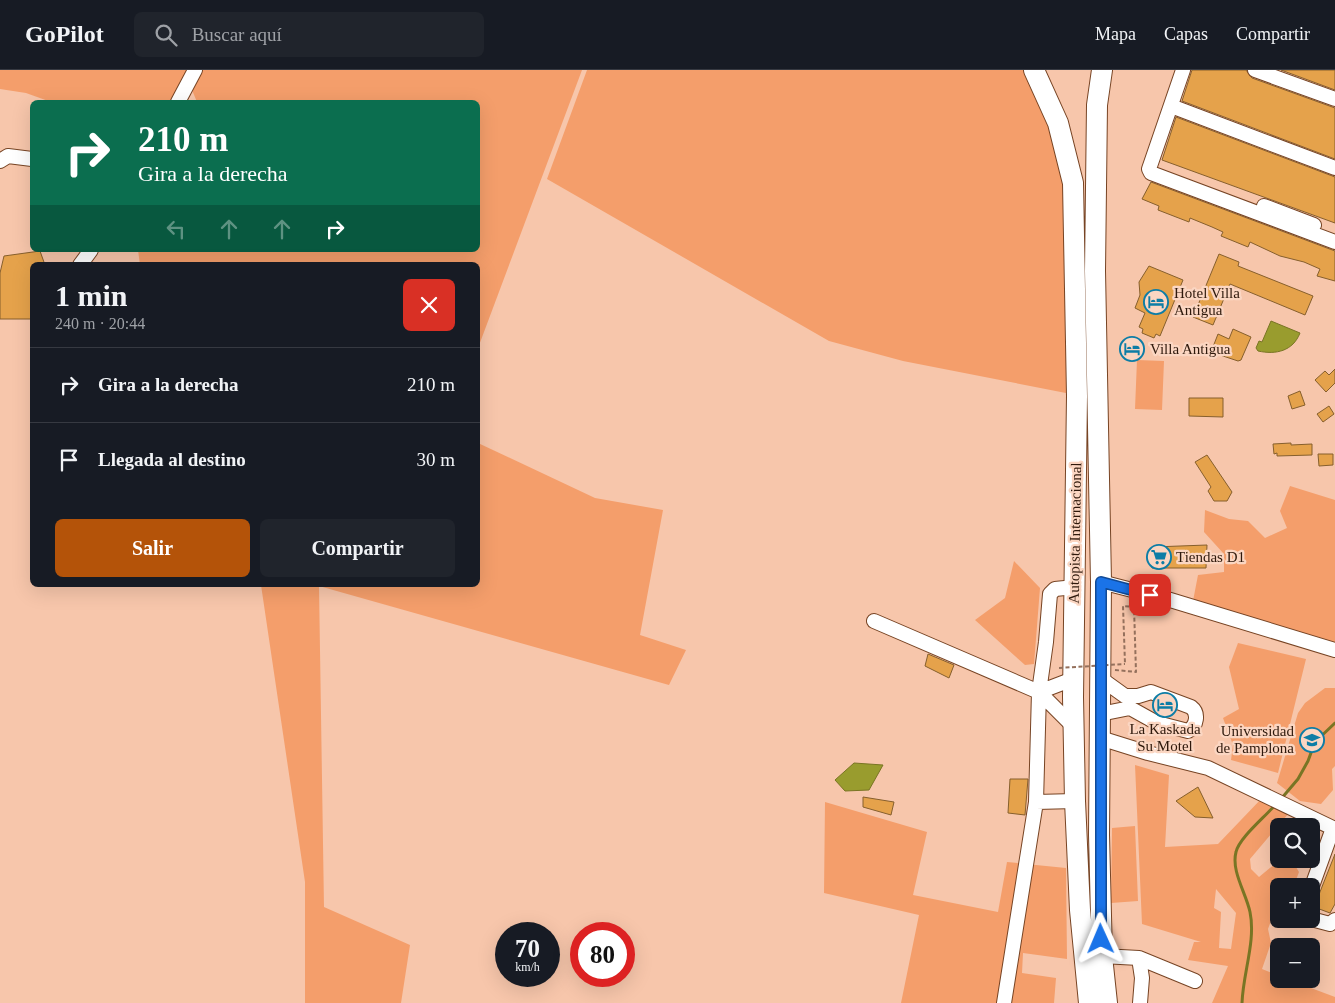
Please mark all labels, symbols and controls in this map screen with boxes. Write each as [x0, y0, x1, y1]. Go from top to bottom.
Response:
search box [134, 12, 484, 57]
text: GoPilot [25, 21, 104, 47]
icon: search [152, 21, 180, 49]
text: Buscar aquí [192, 24, 282, 45]
text: Mapa [1095, 24, 1136, 44]
text: Capas [1164, 24, 1208, 44]
text: Compartir [1236, 24, 1310, 44]
icon: right [55, 120, 120, 185]
text: 210 m [138, 120, 228, 159]
text: Gira a la derecha [138, 161, 288, 186]
icon: left [162, 215, 190, 243]
icon: ahead [215, 215, 243, 243]
icon: ahead [268, 215, 296, 243]
icon: right [321, 215, 349, 243]
text: 1 min [55, 279, 128, 312]
button: close [403, 279, 455, 331]
place label: Hotel Villa Antigua [1174, 285, 1240, 318]
hotel icon: Hotel Villa Antigua [1143, 289, 1169, 315]
text: 240 m · 20:44 [55, 315, 145, 332]
hotel icon: Villa Antigua [1119, 336, 1145, 362]
place label: Villa Antigua [1150, 341, 1231, 357]
icon: right [55, 371, 83, 399]
text: Gira a la derecha [98, 374, 239, 395]
text: 210 m [407, 374, 455, 395]
icon: arrive [55, 446, 83, 474]
text: Llegada al destino [98, 449, 246, 470]
text: 30 m [416, 449, 455, 470]
street label: Autopista Internacional [1066, 462, 1084, 604]
button: Salir [55, 519, 250, 577]
button: Compartir [260, 519, 455, 577]
supermarket icon: Tiendas D1 [1146, 544, 1172, 570]
place label: Tiendas D1 [1176, 549, 1245, 565]
pin [1129, 574, 1171, 616]
icon: arrive [1136, 581, 1164, 609]
hotel icon: La Kaskada Su Motel [1152, 692, 1178, 718]
place label: La Kaskada Su Motel [1129, 721, 1201, 754]
place label: Universidad de Pamplona [1216, 723, 1294, 756]
school or university icon: Universidad de Pamplona [1299, 727, 1325, 753]
map controls [1270, 818, 1320, 988]
button: search [1270, 818, 1320, 868]
button: + [1270, 878, 1320, 928]
position arrow [1074, 912, 1126, 964]
speed limit sign: 80 [570, 922, 635, 987]
text: 70 [515, 935, 540, 962]
button: − [1270, 938, 1320, 988]
text: km/h [515, 960, 540, 974]

